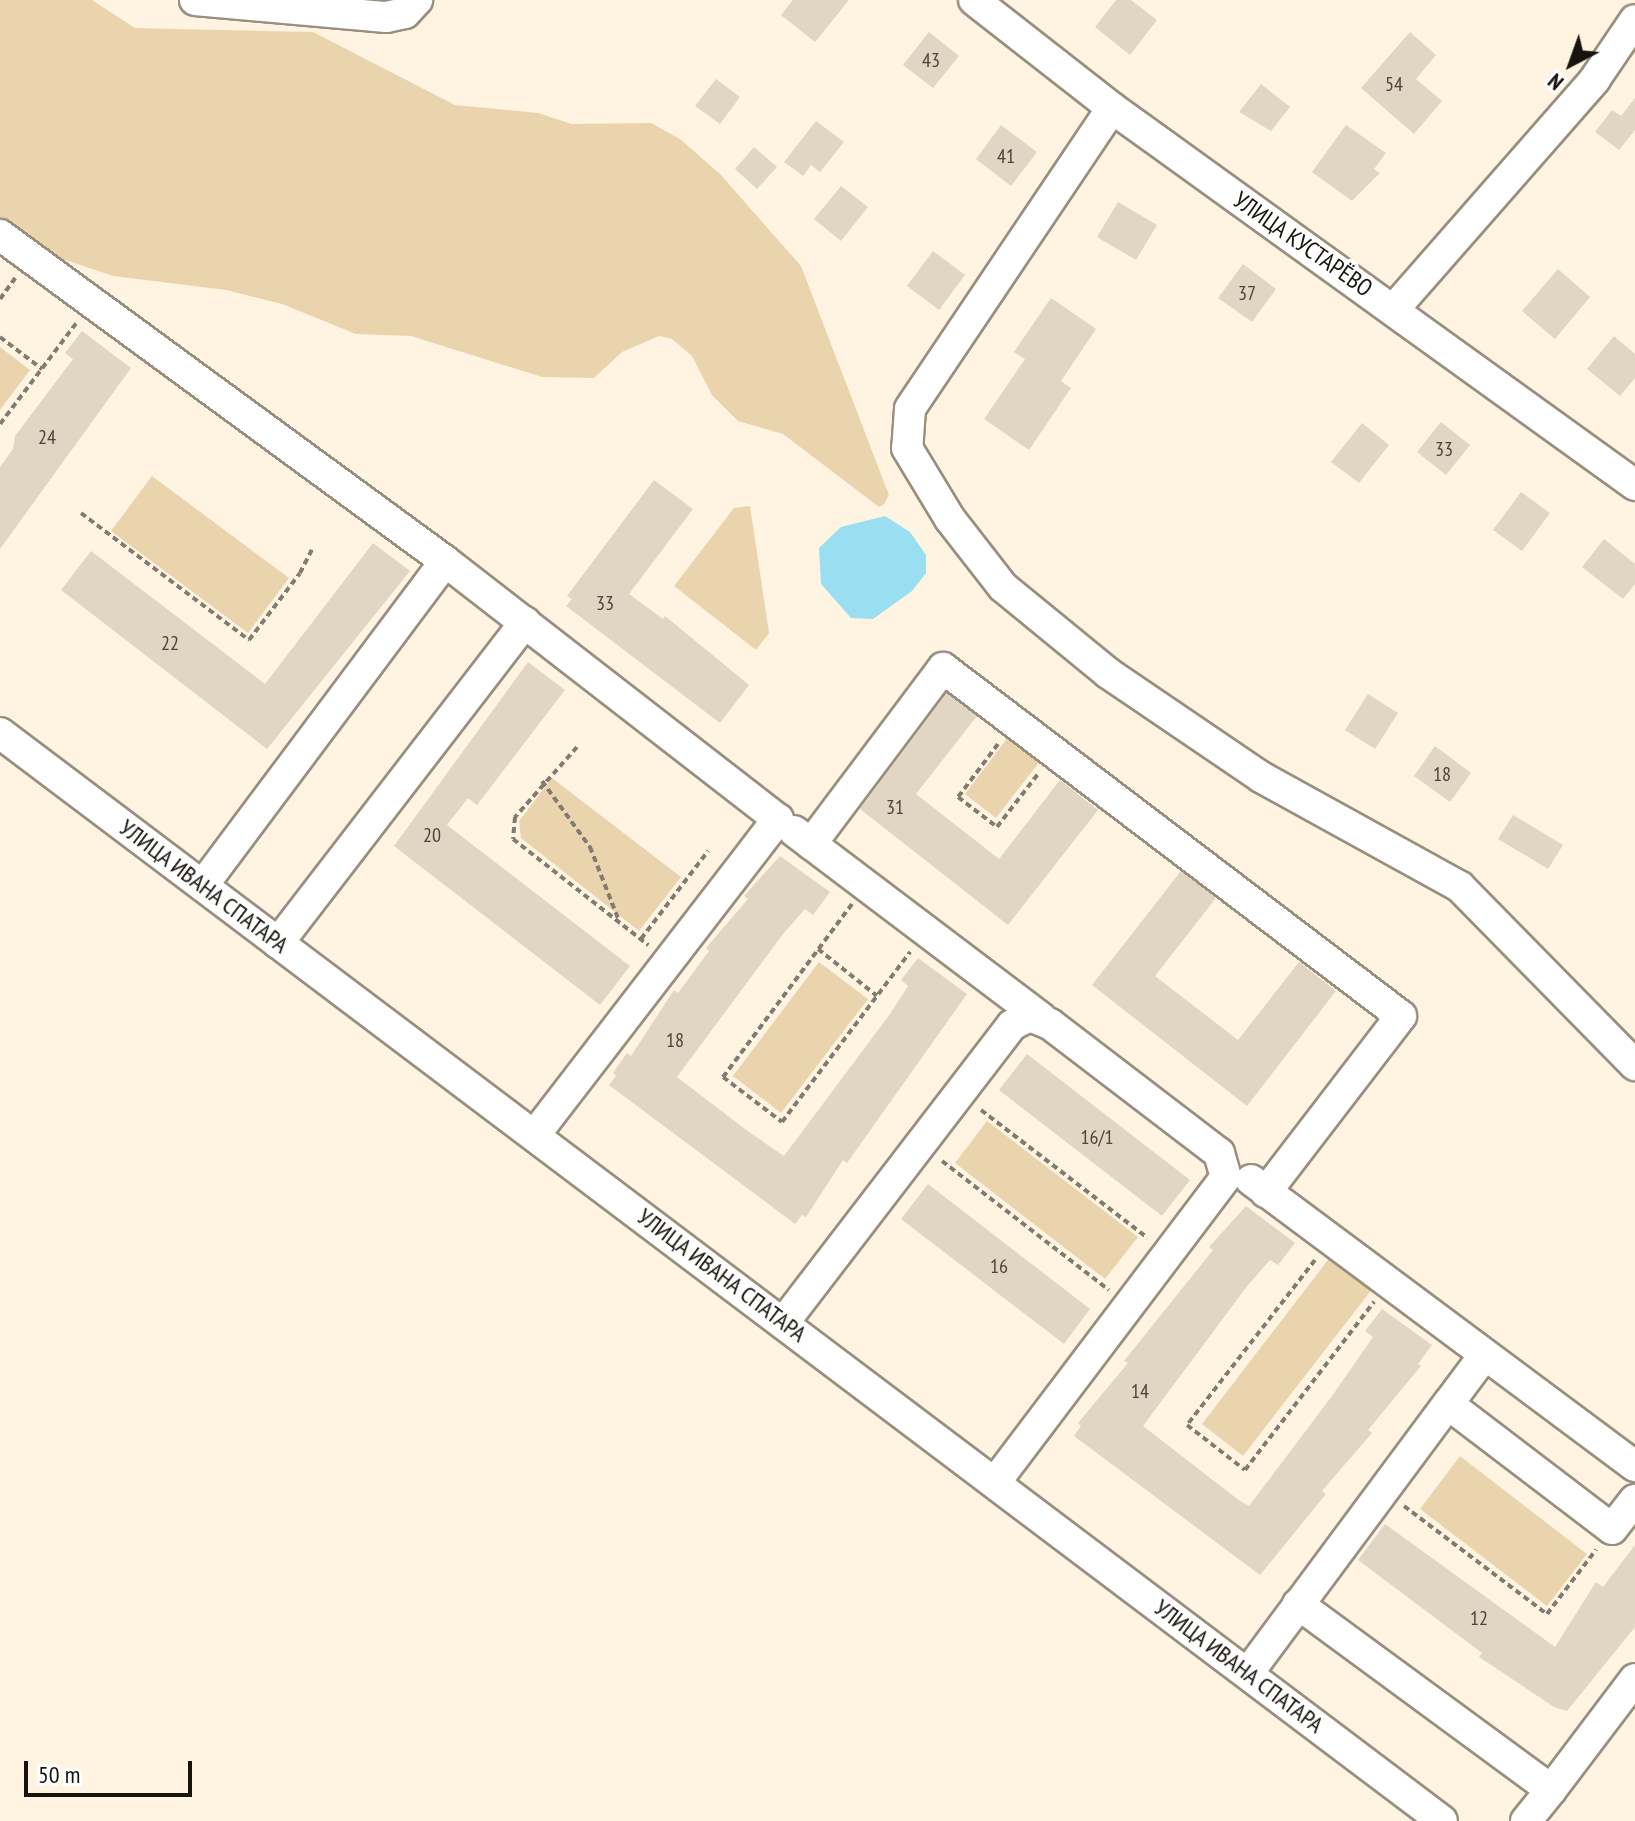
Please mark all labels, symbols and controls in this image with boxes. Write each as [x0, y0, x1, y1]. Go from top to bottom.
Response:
north arrow [1531, 24, 1611, 104]
house number: 43 [922, 48, 940, 72]
text: N [1542, 68, 1569, 97]
house number: 54 [1385, 72, 1403, 96]
house number: 41 [997, 144, 1015, 168]
street label: УЛИЦА КУСТАРЁВО [1228, 185, 1378, 303]
house number: 37 [1238, 281, 1256, 305]
house number: 24 [38, 425, 56, 449]
house number: 33 [1435, 437, 1453, 461]
house number: 33 [596, 591, 614, 615]
house number: 22 [161, 631, 179, 655]
house number: 18 [1433, 762, 1451, 786]
house number: 31 [886, 795, 904, 819]
street label: УЛИЦА ИВАНА СПАТАРА [113, 813, 295, 959]
house number: 20 [423, 823, 441, 847]
house number: 18 [666, 1028, 684, 1052]
house number: 16/1 [1081, 1125, 1113, 1149]
street label: УЛИЦА ИВАНА СПАТАРА [631, 1202, 813, 1348]
house number: 16 [990, 1254, 1008, 1278]
house number: 14 [1131, 1379, 1149, 1403]
street label: УЛИЦА ИВАНА СПАТАРА [1148, 1593, 1330, 1739]
house number: 12 [1470, 1606, 1488, 1630]
scale bar [28, 1745, 196, 1795]
text: 50 m [38, 1759, 80, 1790]

